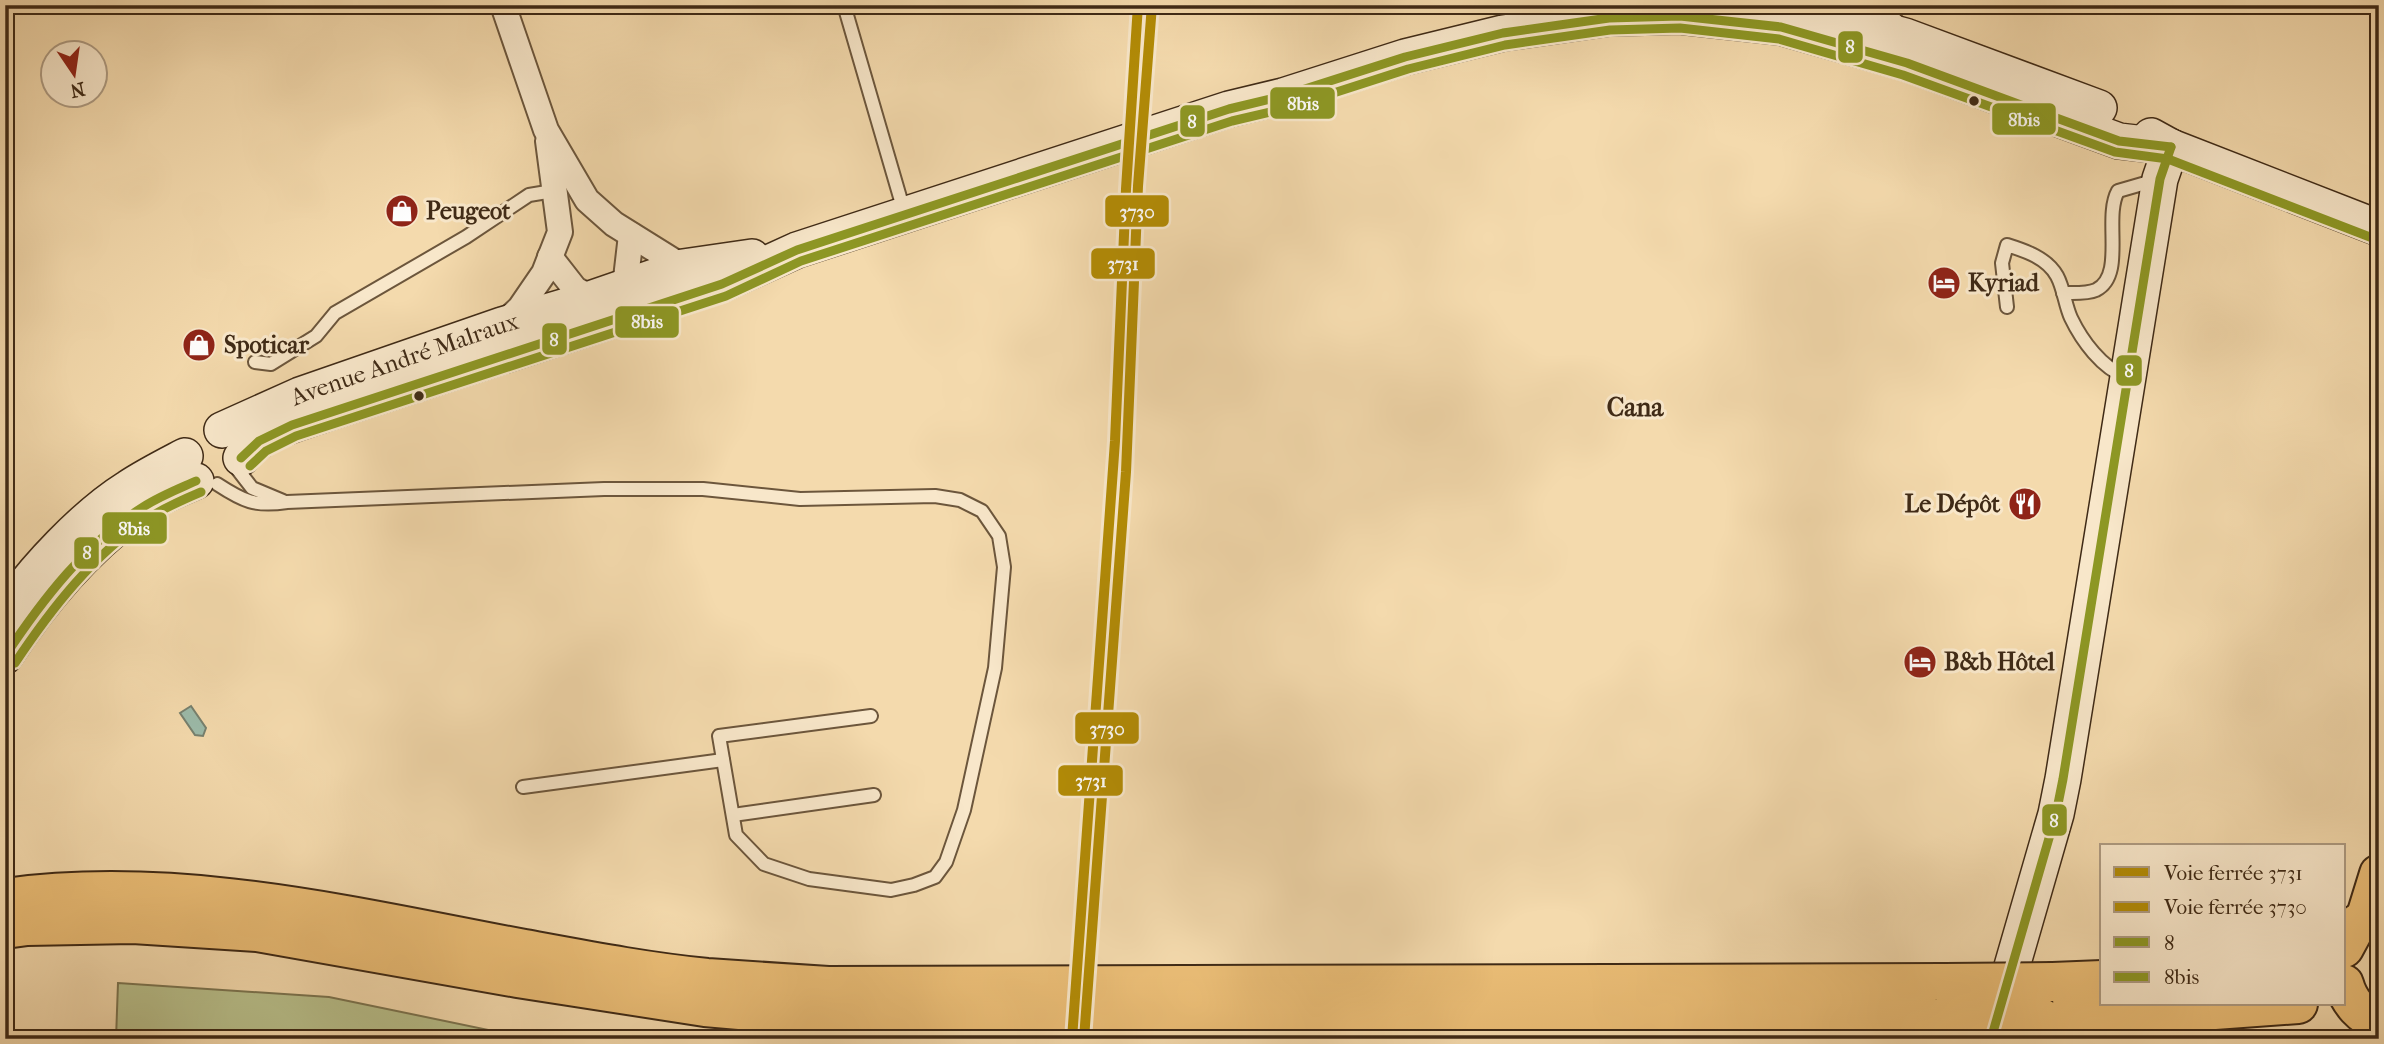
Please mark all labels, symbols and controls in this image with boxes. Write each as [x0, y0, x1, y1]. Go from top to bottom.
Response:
line badge: 8 [1837, 30, 1864, 64]
text: 8 [1845, 36, 1855, 58]
north arrow [38, 38, 108, 108]
text: N [68, 77, 87, 102]
line badge: 8bis [1269, 86, 1336, 120]
text: 8bis [1287, 93, 1319, 115]
unlabelled marker [1967, 94, 1981, 108]
line badge: 8bis [1991, 102, 2057, 136]
line badge: 8 [1179, 104, 1206, 138]
text: 8bis [2008, 109, 2040, 131]
text: 8 [1187, 111, 1197, 133]
shop icon: Peugeot [383, 192, 421, 230]
line badge: 3730 [1104, 194, 1170, 228]
place label: Peugeot [426, 197, 511, 225]
text: 3730 [1119, 201, 1155, 223]
line badge: 3731 [1090, 247, 1156, 280]
text: 3731 [1107, 253, 1139, 275]
hotel icon: Kyriad [1925, 264, 1963, 302]
place label: Kyriad [1968, 269, 2040, 297]
line badge: 8bis [614, 305, 680, 339]
street label: Avenue André Malraux [285, 307, 522, 412]
text: 8bis [631, 311, 663, 333]
line badge: 8 [541, 322, 568, 356]
shop icon: Spoticar [180, 326, 218, 364]
text: 8 [549, 329, 559, 351]
place label: Spoticar [224, 331, 310, 359]
line badge: 8 [2115, 354, 2143, 387]
text: 8 [2124, 360, 2134, 382]
unlabelled marker [412, 389, 426, 403]
district label: Cana [1607, 392, 1664, 423]
restaurant icon: Le Dépôt [2006, 485, 2044, 523]
place label: Le Dépôt [1905, 490, 2000, 518]
line badge: 8bis [101, 511, 168, 545]
text: 8bis [118, 518, 150, 540]
line badge: 8 [73, 536, 100, 570]
text: 8 [82, 542, 92, 564]
hotel icon: B&b Hôtel [1901, 643, 1939, 681]
place label: B&b Hôtel [1944, 648, 2055, 676]
line badge: 3730 [1074, 711, 1140, 745]
text: 3730 [1089, 718, 1125, 740]
line badge: 3731 [1057, 764, 1124, 797]
text: 3731 [1075, 770, 1107, 792]
line badge: 8 [2041, 803, 2068, 837]
text: 8 [2049, 810, 2059, 832]
legend [2100, 844, 2346, 1006]
text: Voie ferrée 3731 [2163, 861, 2303, 885]
text: Voie ferrée 3730 [2163, 895, 2307, 919]
text: 8 [2164, 931, 2175, 955]
text: 8bis [2164, 965, 2200, 989]

